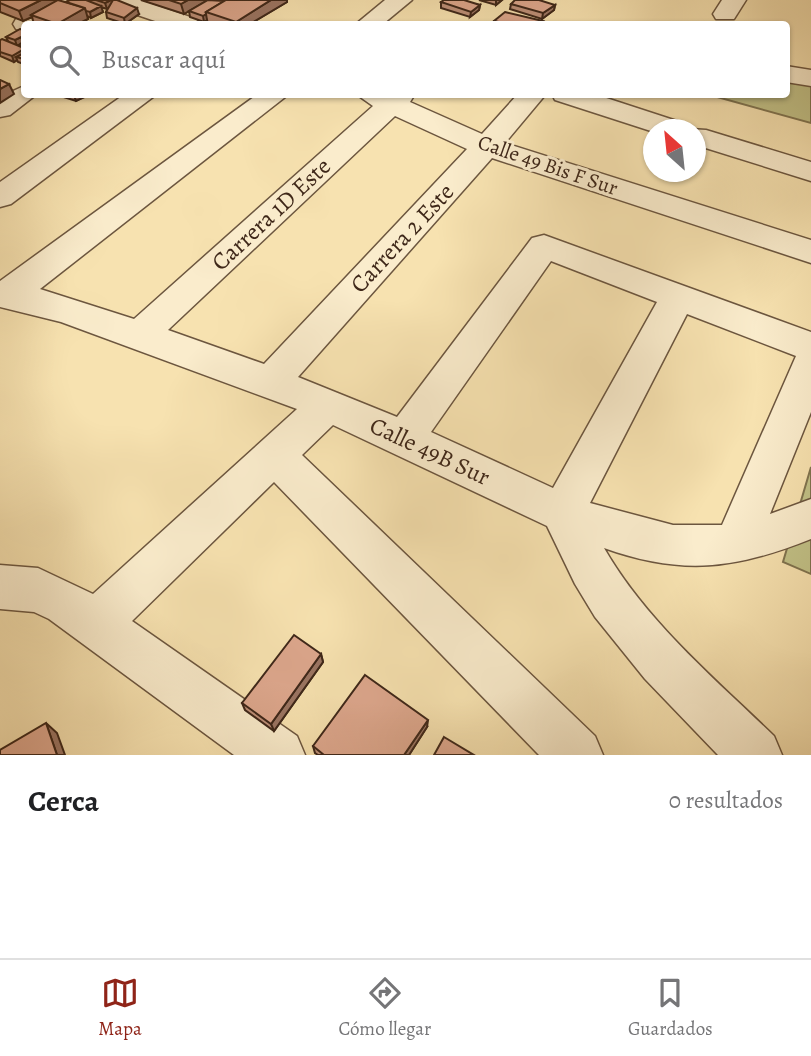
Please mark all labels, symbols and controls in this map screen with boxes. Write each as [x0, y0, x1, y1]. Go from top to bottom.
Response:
search box [21, 21, 790, 98]
icon: search [45, 41, 83, 79]
text: Buscar aquí [101, 42, 226, 77]
north arrow [643, 119, 706, 182]
street label: Calle 49 Bis F Sur [474, 128, 622, 202]
street label: Carrera 1D Este [204, 150, 338, 278]
street label: Carrera 2 Este [343, 176, 461, 300]
street label: Calle 49B Sur [365, 409, 495, 493]
text: Cerca [28, 781, 99, 821]
text: 0 resultados [669, 785, 783, 816]
tab: Mapa [98, 974, 142, 1042]
tab: Cómo llegar [338, 974, 431, 1042]
tab: Guardados [628, 974, 713, 1042]

